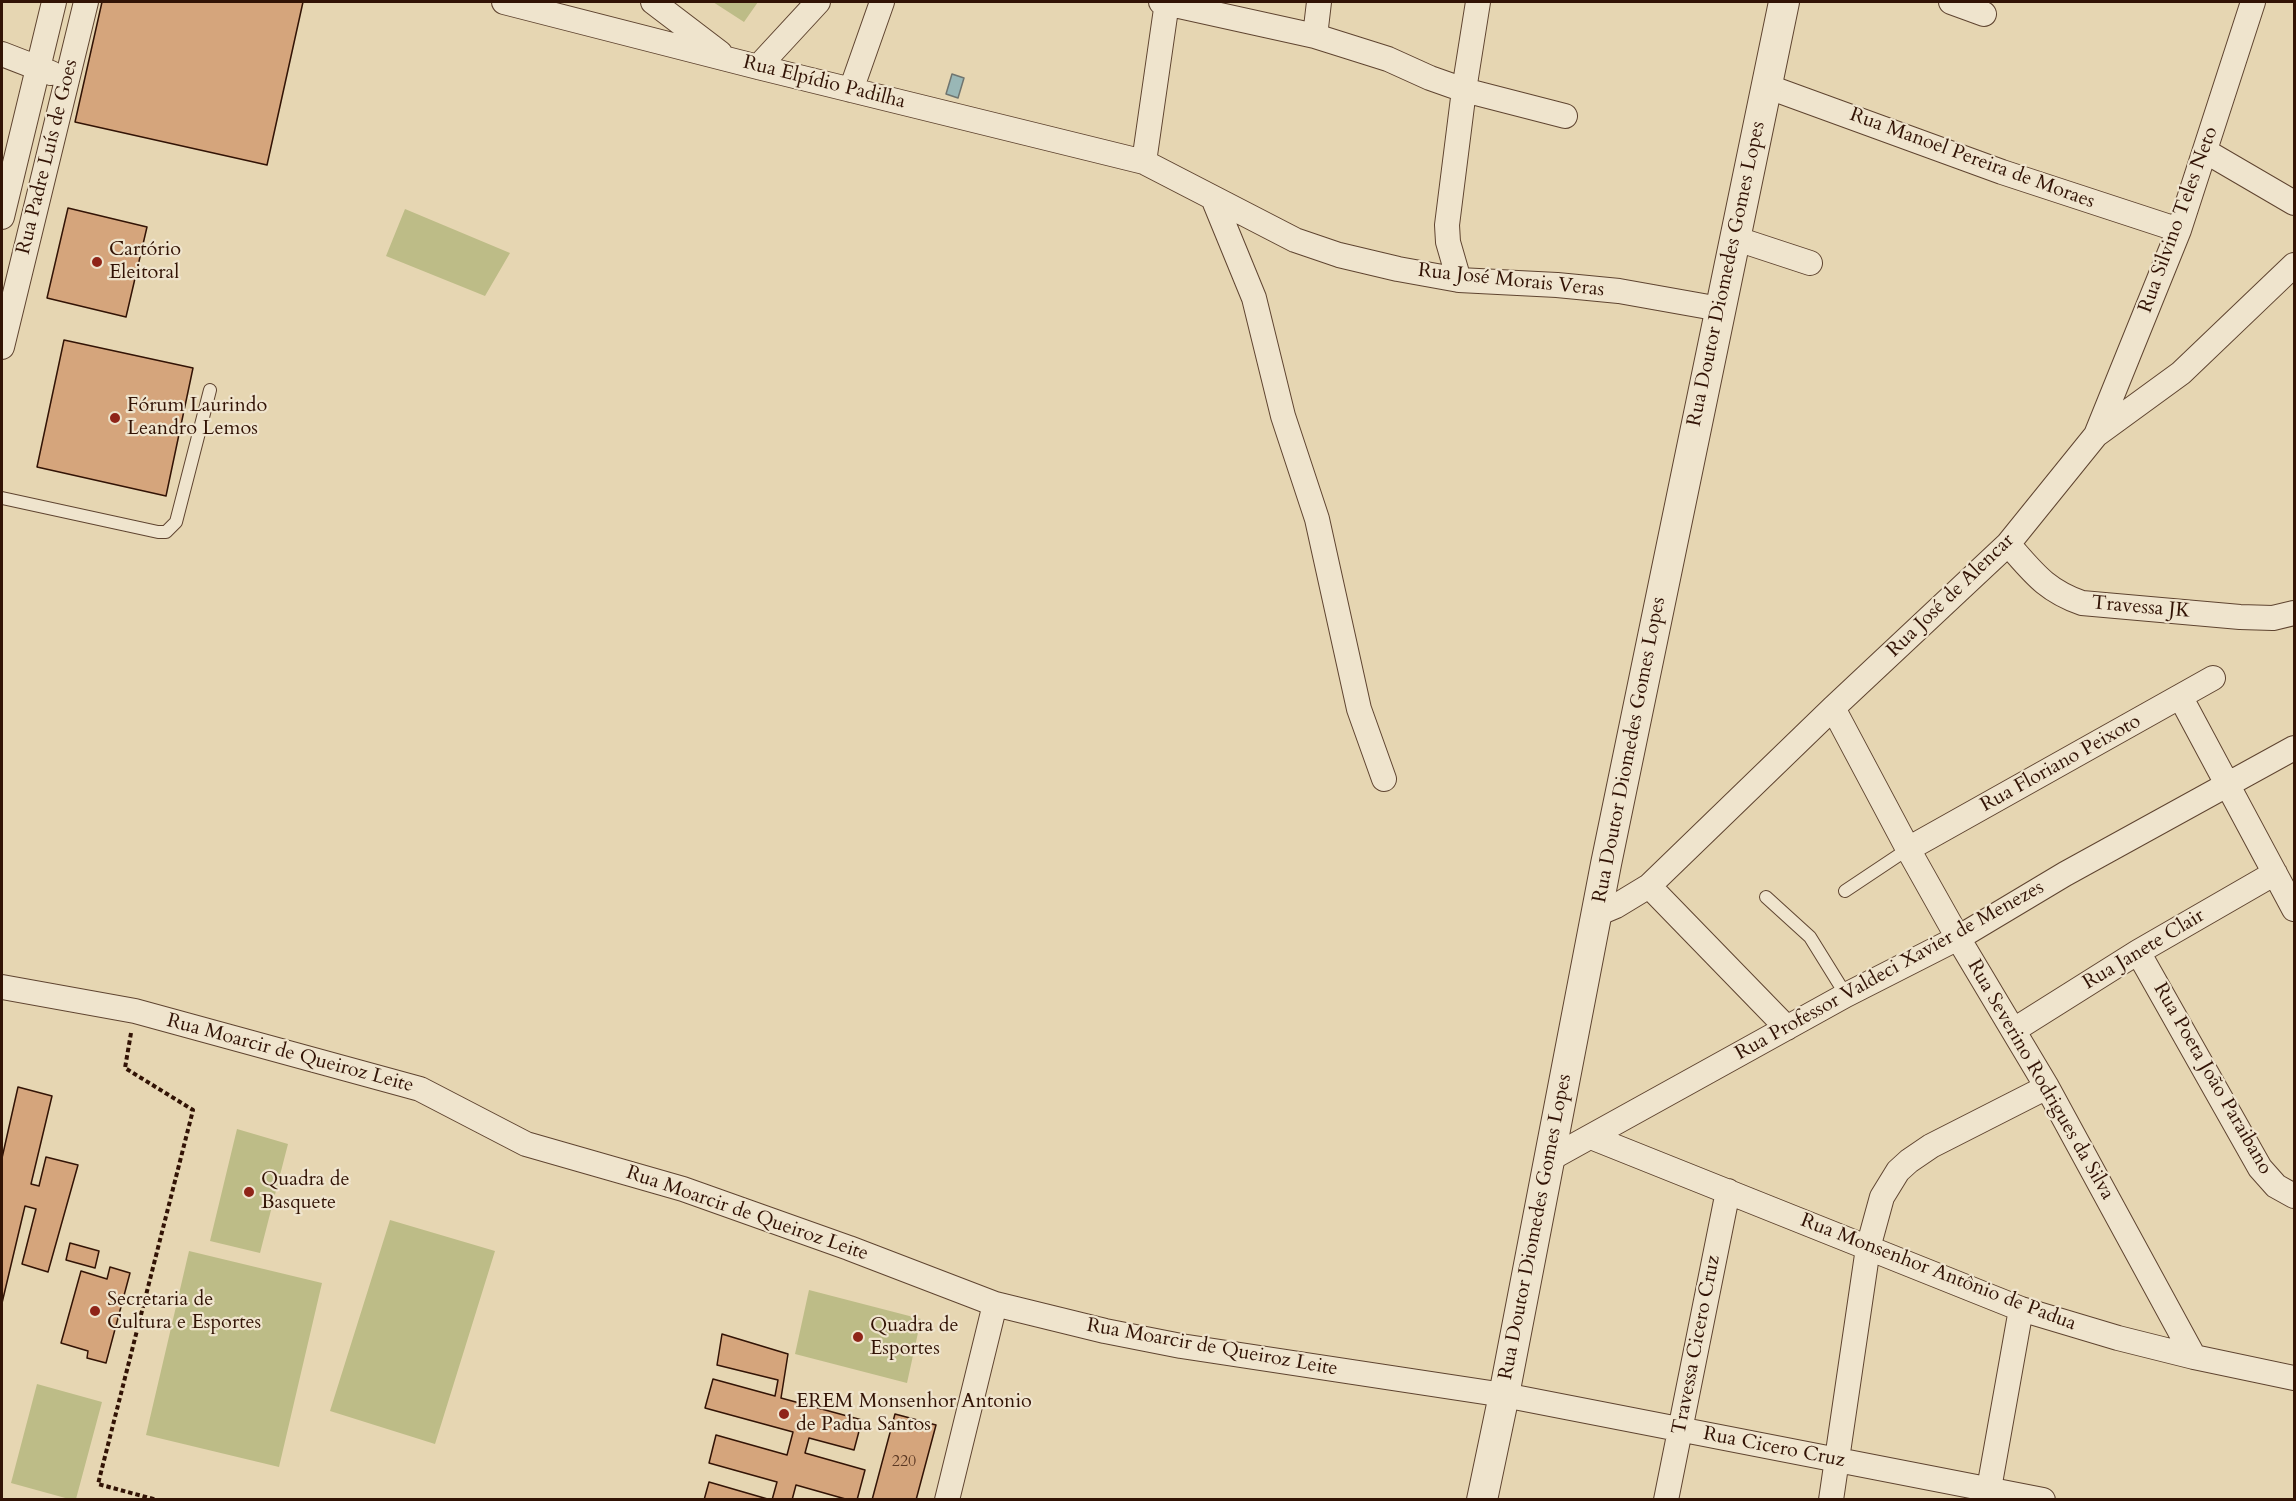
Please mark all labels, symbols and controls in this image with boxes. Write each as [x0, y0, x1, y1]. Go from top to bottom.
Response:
street label: Rua Elpídio Padilha [740, 51, 908, 115]
street label: Rua Padre Luís de Goes [12, 57, 84, 257]
street label: Rua Manoel Pereira de Moraes [1846, 103, 2098, 215]
street label: Rua Doutor Diomedes Gomes Lopes [1683, 119, 1771, 429]
street label: Rua Silvino Teles Neto [2134, 124, 2224, 316]
place label: Cartório Eleitoral [109, 238, 181, 285]
marker: Cartório Eleitoral [90, 255, 104, 269]
street label: Rua José Morais Veras [1417, 259, 1605, 303]
place label: Fórum Laurindo Leandro Lemos [127, 394, 267, 441]
marker: Fórum Laurindo Leandro Lemos [108, 411, 122, 425]
street label: Rua José de Alencar [1882, 529, 2020, 663]
street label: Travessa JK [2091, 592, 2191, 624]
street label: Rua Doutor Diomedes Gomes Lopes [1589, 595, 1671, 905]
street label: Rua Floriano Peixoto [1977, 710, 2145, 818]
street label: Rua Professor Valdeci Xavier de Menezes [1732, 876, 2048, 1066]
street label: Rua Janete Clair [2079, 904, 2209, 996]
street label: Rua Severino Rodrigues da Silva [1961, 956, 2119, 1204]
street label: Rua Poeta João Paraibano [2147, 979, 2277, 1179]
street label: Rua Moarcir de Queiroz Leite [164, 1009, 416, 1099]
street label: Rua Doutor Diomedes Gomes Lopes [1495, 1072, 1577, 1382]
street label: Rua Moarcir de Queiroz Leite [623, 1161, 871, 1267]
place label: Quadra de Basquete [261, 1168, 350, 1215]
marker: Quadra de Basquete [242, 1185, 256, 1199]
street label: Rua Monsenhor Antônio de Padua [1797, 1209, 2079, 1337]
street label: Travessa Cicero Cruz [1668, 1253, 1726, 1437]
place label: Secretaria de Cultura e Esportes [107, 1288, 261, 1335]
marker: Secretaria de Cultura e Esportes [88, 1304, 102, 1318]
place label: Quadra de Esportes [870, 1314, 959, 1361]
street label: Rua Moarcir de Queiroz Leite [1085, 1314, 1339, 1382]
marker: Quadra de Esportes [851, 1330, 865, 1344]
place label: EREM Monsenhor Antonio de Padua Santos [796, 1390, 1032, 1437]
marker: EREM Monsenhor Antonio de Padua Santos [777, 1407, 791, 1421]
street label: Rua Cicero Cruz [1701, 1422, 1847, 1474]
house number: 220 [892, 1452, 916, 1472]

